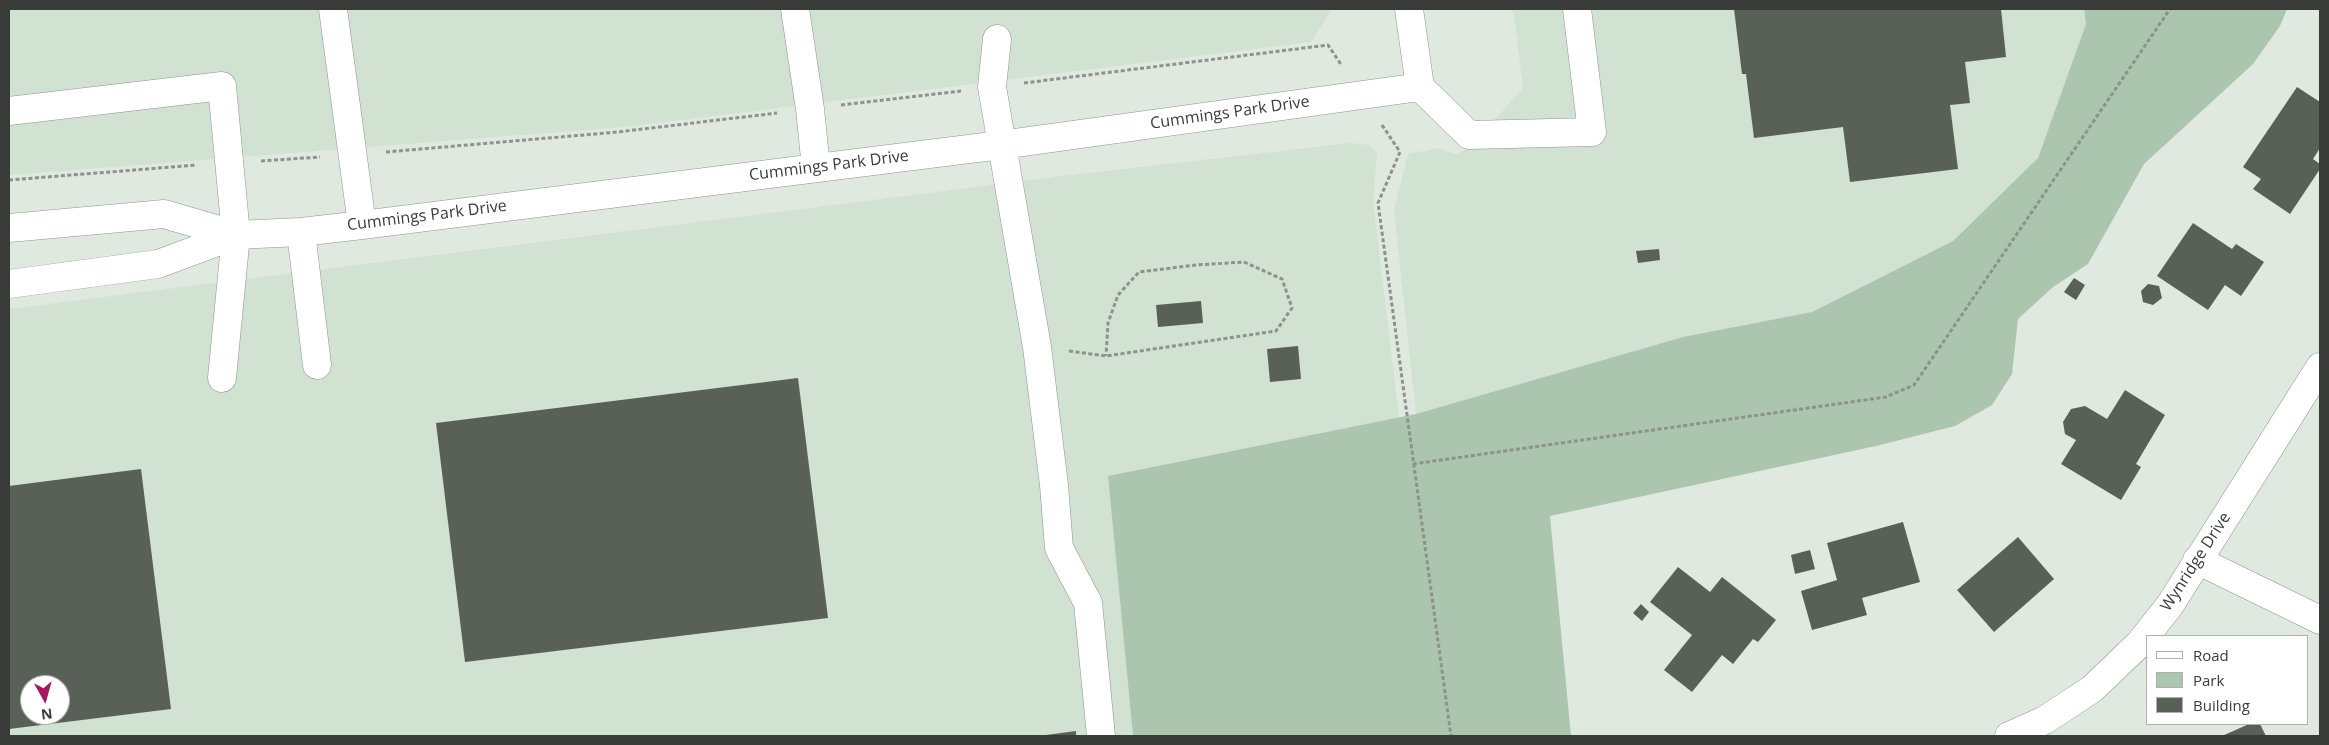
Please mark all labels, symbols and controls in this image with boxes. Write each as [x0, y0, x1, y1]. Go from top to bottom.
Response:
street label: Cummings Park Drive [1149, 92, 1311, 134]
street label: Cummings Park Drive [748, 147, 910, 185]
street label: Cummings Park Drive [346, 197, 508, 235]
street label: Wynridge Drive [2157, 509, 2235, 615]
legend [2146, 635, 2309, 725]
text: Road [2193, 645, 2229, 665]
text: Park [2193, 670, 2224, 690]
north arrow [20, 675, 70, 725]
text: Building [2193, 695, 2250, 715]
text: N [40, 704, 54, 725]

